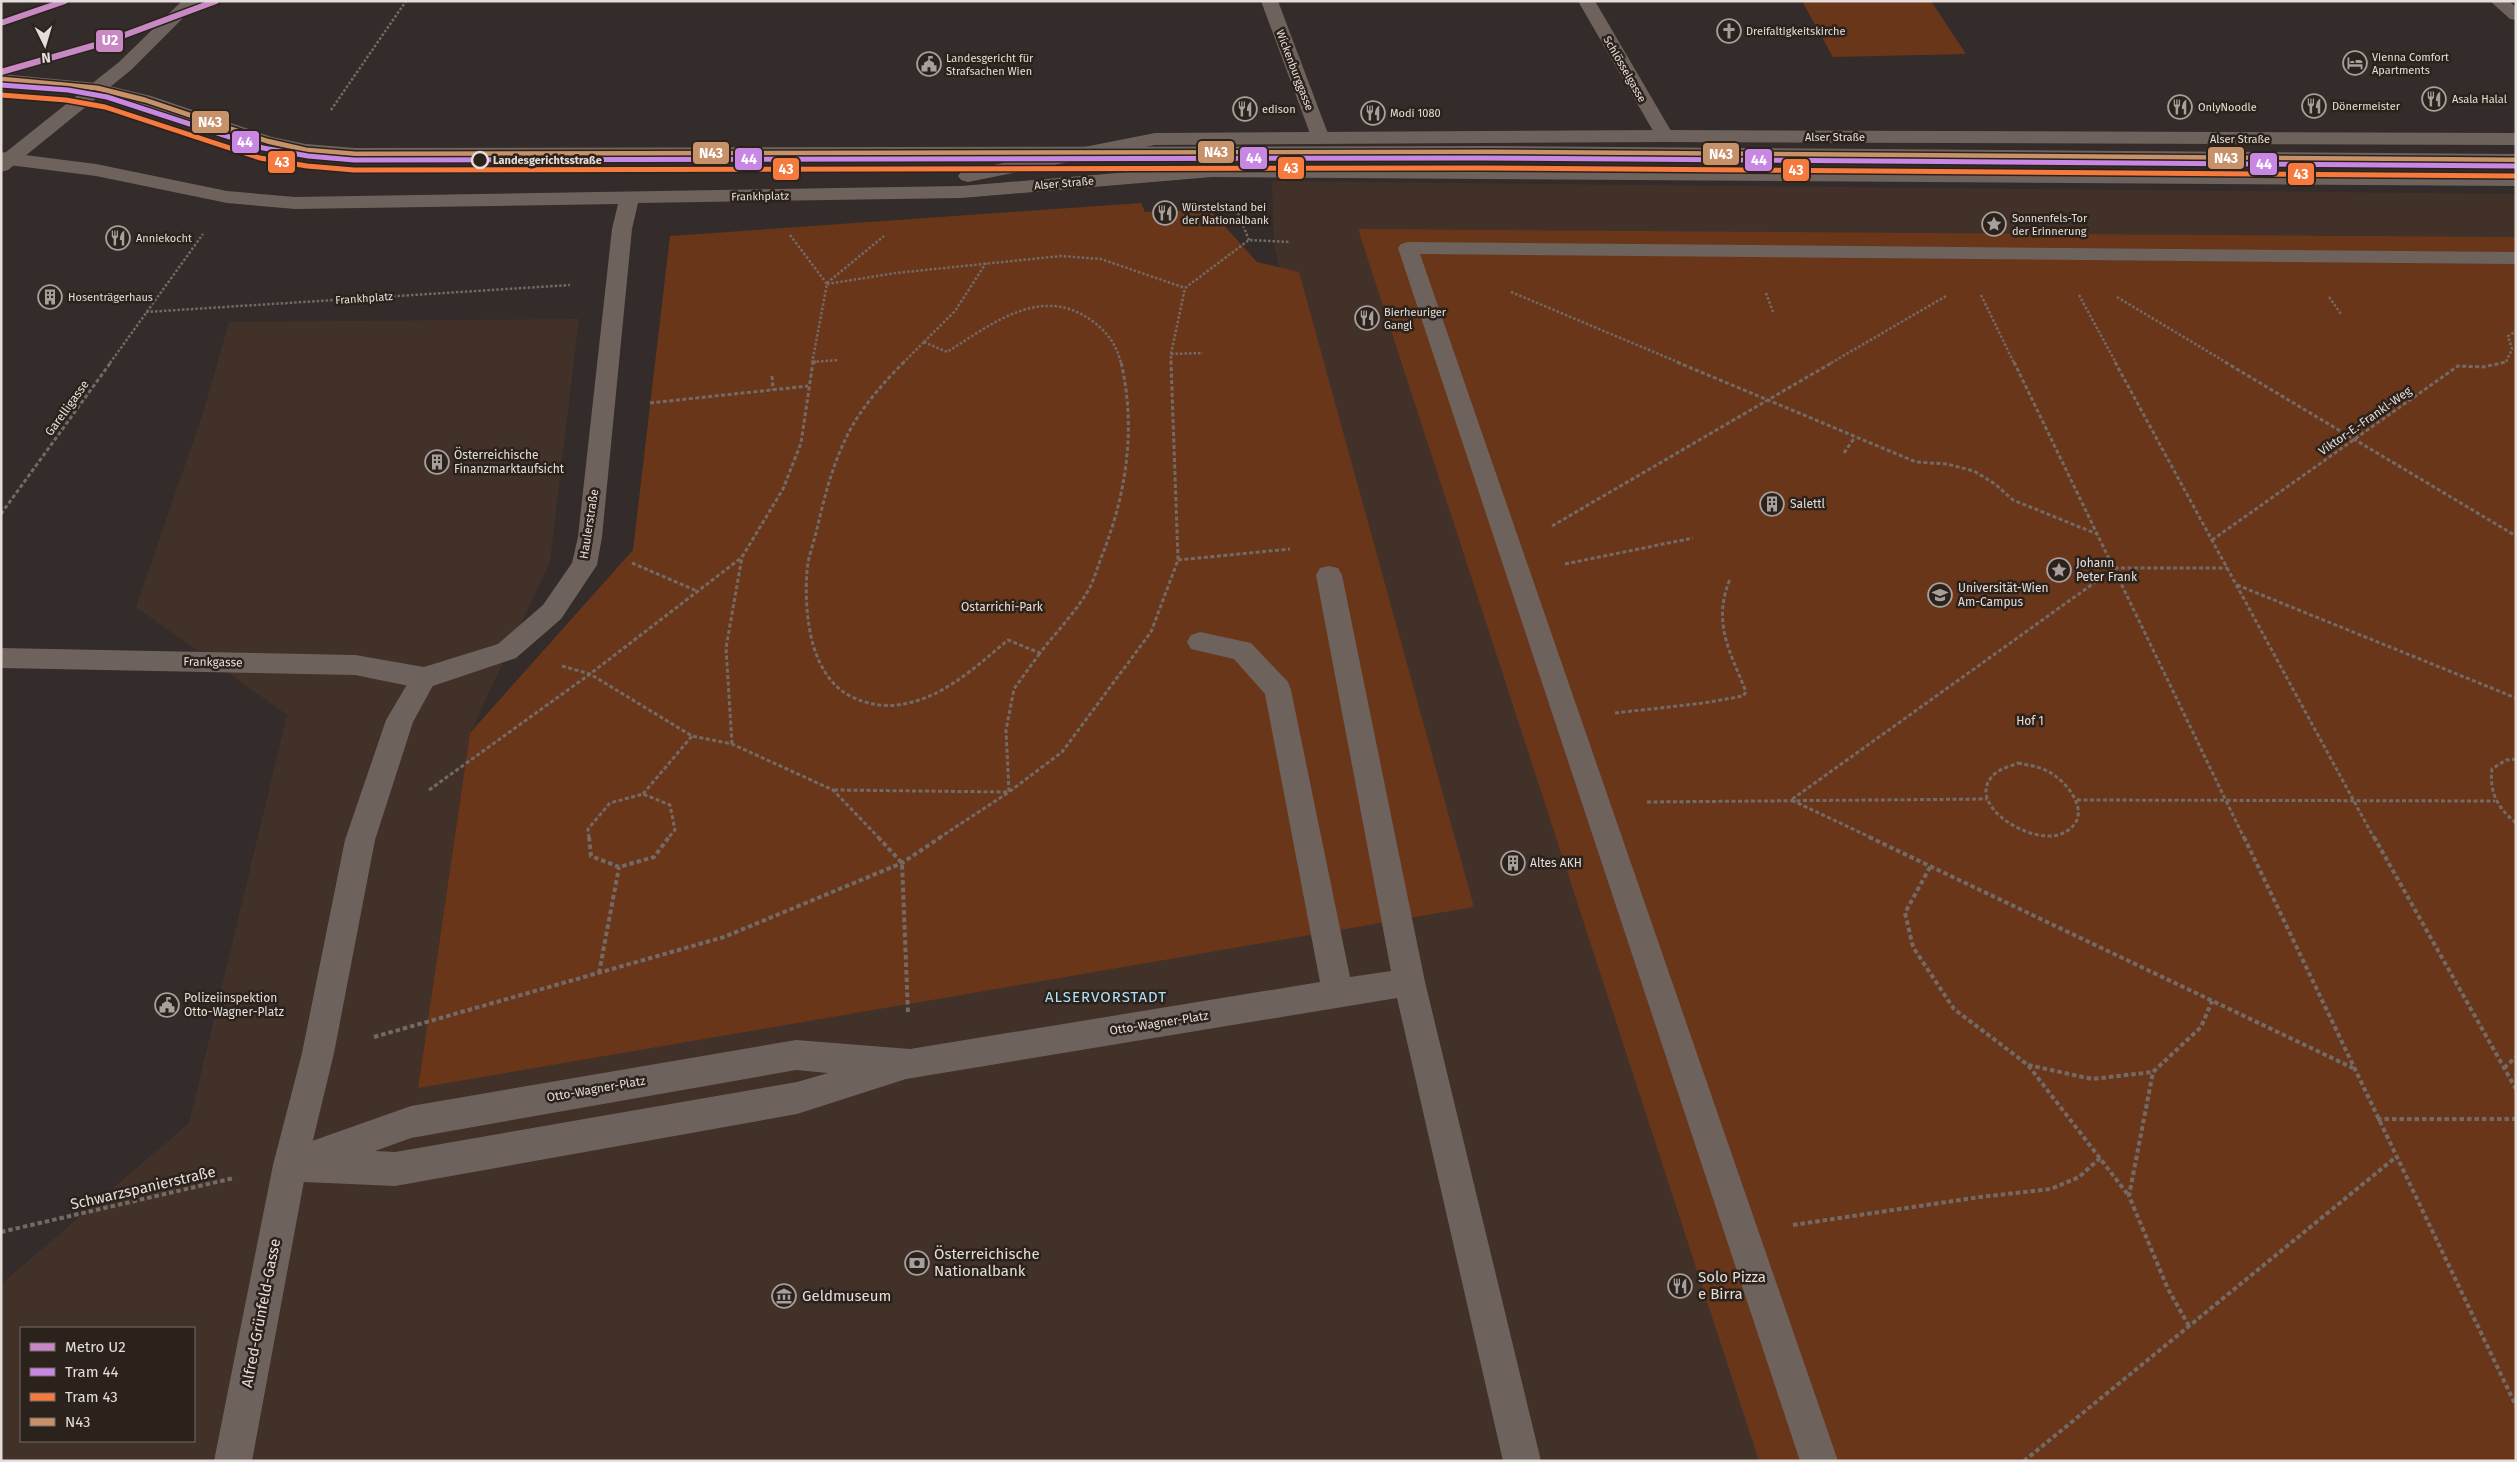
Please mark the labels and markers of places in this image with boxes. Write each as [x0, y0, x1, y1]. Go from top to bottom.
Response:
church icon: Dreifaltigkeitskirche [1716, 18, 1742, 44]
place label: Dreifaltigkeitskirche [1746, 25, 1846, 38]
hotel icon: Vienna Comfort Apartments [2342, 50, 2368, 76]
public building icon: Landesgericht für Strafsachen Wien [916, 51, 942, 77]
place label: Vienna Comfort Apartments [2372, 51, 2449, 77]
place label: Landesgericht für Strafsachen Wien [946, 52, 1034, 78]
restaurant icon: Asala Halal [2421, 86, 2447, 112]
restaurant icon: Dönermeister [2301, 93, 2327, 119]
place label: Asala Halal [2452, 93, 2507, 106]
restaurant icon: OnlyNoodle [2167, 94, 2193, 120]
restaurant icon: edison [1232, 96, 1258, 122]
restaurant icon: Modi 1080 [1360, 100, 1386, 126]
place label: Dönermeister [2332, 100, 2401, 113]
place label: OnlyNoodle [2198, 101, 2257, 114]
place label: edison [1262, 103, 1296, 116]
place label: Modi 1080 [1390, 107, 1441, 120]
marker: Landesgerichtsstraße [471, 151, 489, 169]
place label: Landesgerichtsstraße [493, 154, 602, 167]
restaurant icon: Würstelstand bei der Nationalbank [1152, 200, 1178, 226]
place label: Würstelstand bei der Nationalbank [1182, 201, 1269, 227]
place icon: Sonnenfels-Tor der Erinnerung [1981, 211, 2007, 237]
place label: Sonnenfels-Tor der Erinnerung [2012, 212, 2088, 238]
restaurant icon: Anniekocht [105, 225, 131, 251]
place label: Anniekocht [136, 232, 192, 245]
building icon: Hosenträgerhaus [37, 284, 63, 310]
place label: Hosenträgerhaus [68, 291, 153, 304]
restaurant icon: Bierheuriger Gangl [1354, 305, 1380, 331]
place label: Bierheuriger Gangl [1384, 306, 1447, 332]
place label: Österreichische Finanzmarktaufsicht [454, 446, 565, 476]
building icon: Österreichische Finanzmarktaufsicht [424, 449, 450, 475]
building icon: Salettl [1759, 491, 1785, 517]
place label: Salettl [1790, 497, 1825, 511]
place label: Johann Peter Frank [2076, 556, 2138, 584]
place icon: Johann Peter Frank [2046, 557, 2072, 583]
place label: Universität-Wien Am-Campus [1958, 581, 2049, 609]
school or university icon: Universität-Wien Am-Campus [1927, 582, 1953, 608]
building icon: Altes AKH [1500, 850, 1526, 876]
place label: Altes AKH [1530, 856, 1582, 870]
place label: Polizeiinspektion Otto-Wagner-Platz [184, 991, 284, 1019]
public building icon: Polizeiinspektion Otto-Wagner-Platz [154, 992, 180, 1018]
place label: Österreichische Nationalbank [934, 1245, 1040, 1280]
bank icon: Österreichische Nationalbank [904, 1250, 930, 1276]
place label: Solo Pizza e Birra [1698, 1268, 1766, 1303]
restaurant icon: Solo Pizza e Birra [1667, 1273, 1693, 1299]
museum icon: Geldmuseum [771, 1283, 797, 1309]
place label: Geldmuseum [802, 1287, 891, 1305]

